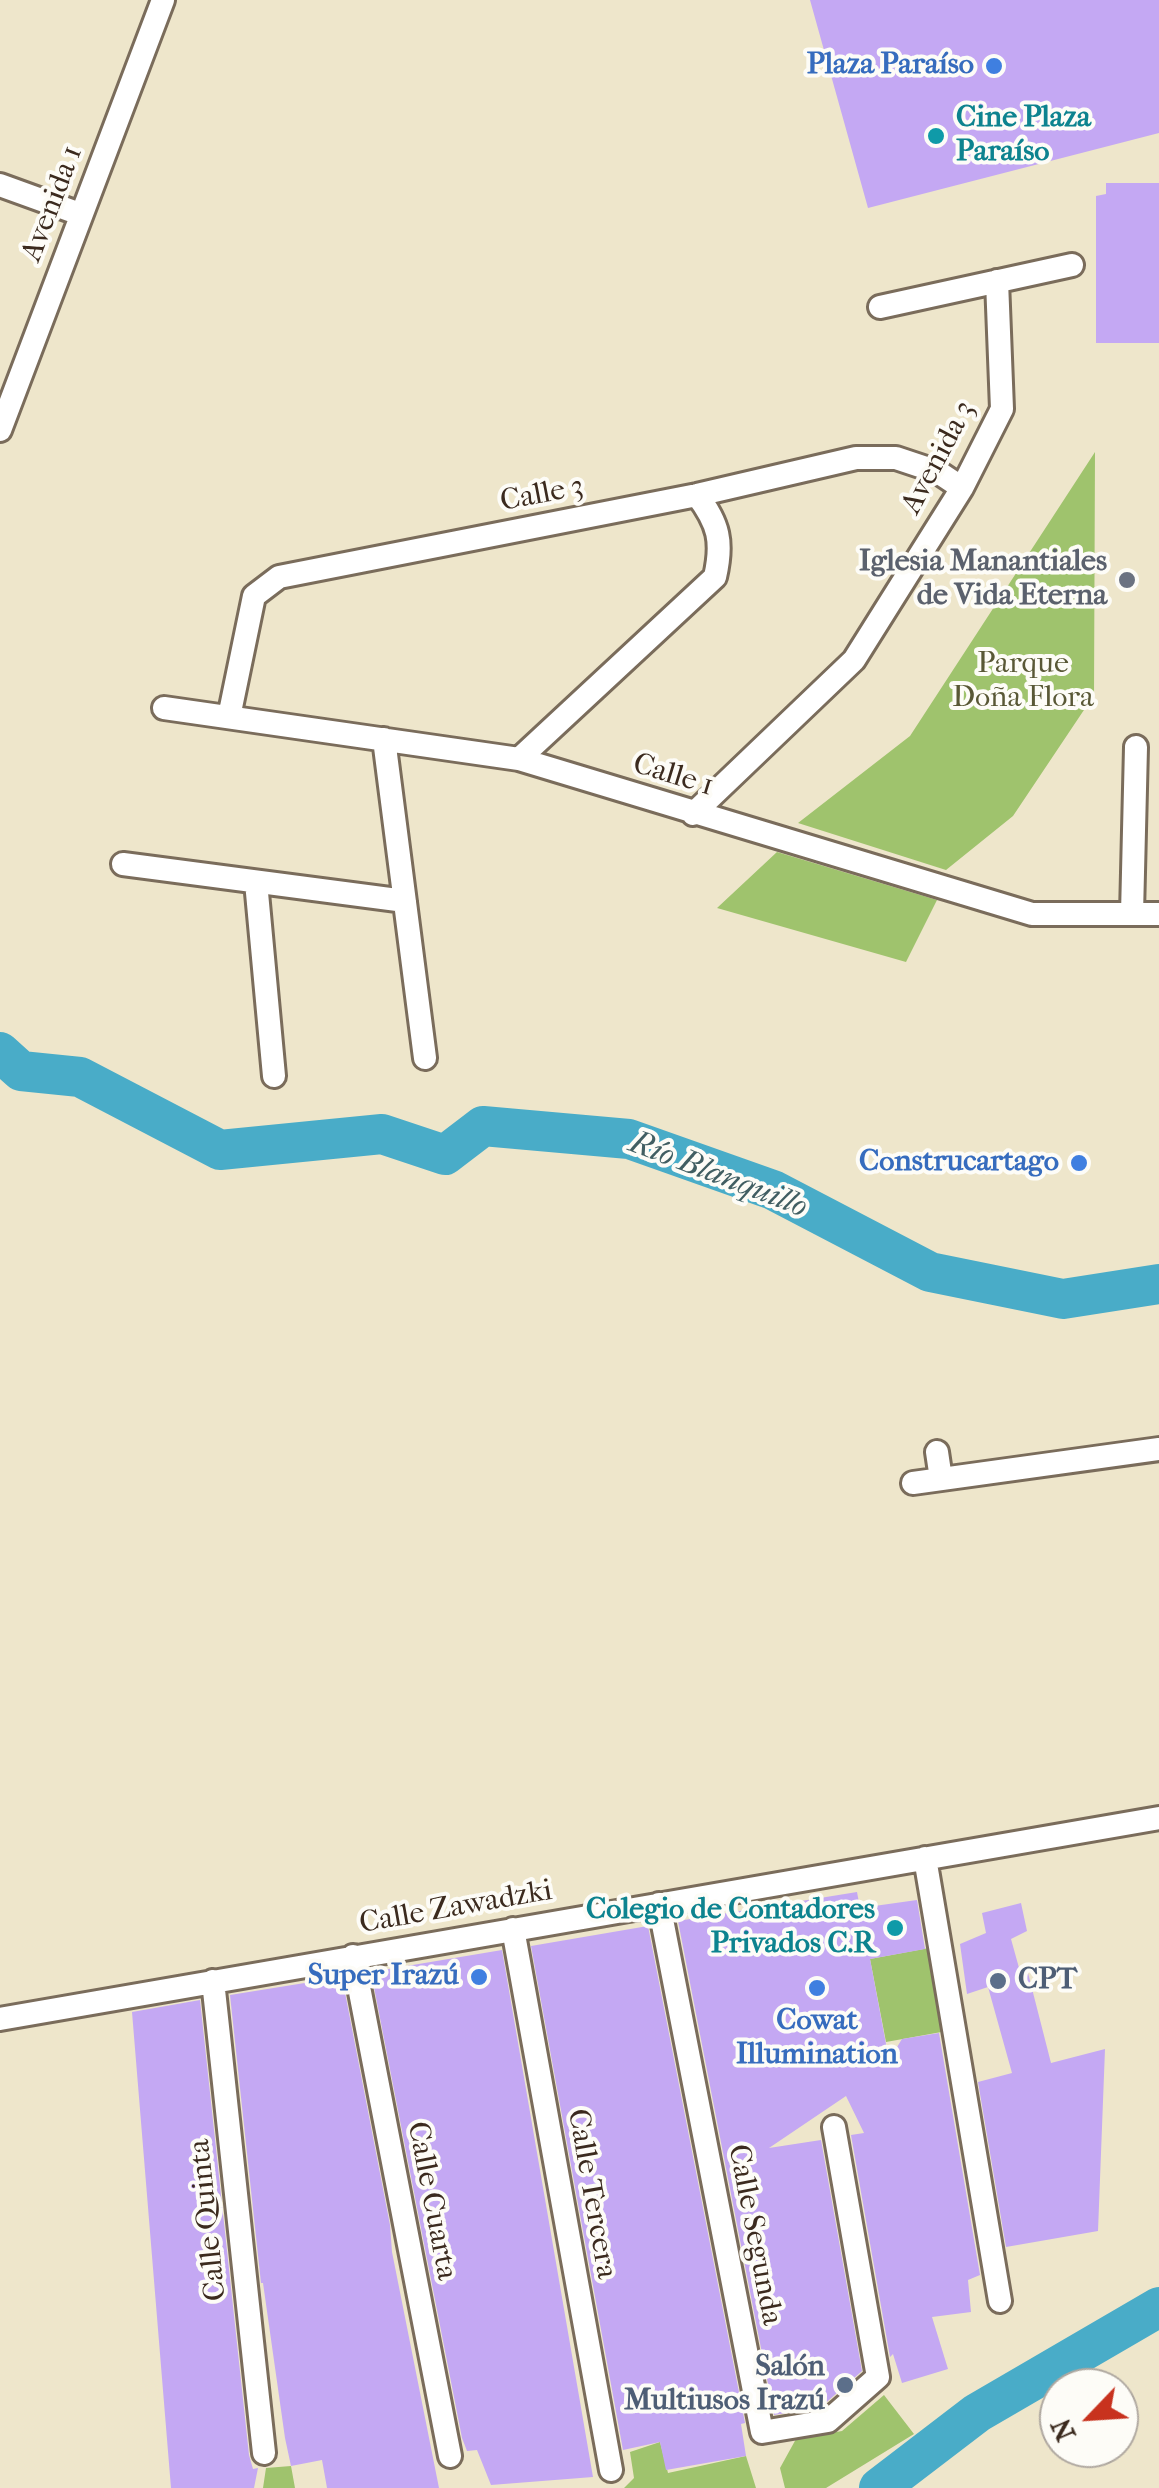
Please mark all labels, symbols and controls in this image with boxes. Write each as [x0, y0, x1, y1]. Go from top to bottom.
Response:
place label: Plaza Paraíso [807, 48, 974, 84]
marker: Plaza Paraíso [983, 55, 1005, 77]
place label: Cine Plaza Paraíso [956, 101, 1091, 172]
marker: Cine Plaza Paraíso [925, 125, 947, 147]
street label: Avenida 1 [14, 141, 92, 267]
street label: Avenida 3 [894, 395, 984, 521]
street label: Calle 3 [497, 469, 587, 521]
place label: Iglesia Manantiales de Vida Eterna [859, 545, 1107, 616]
marker: Iglesia Manantiales de Vida Eterna [1116, 569, 1138, 591]
park label: Parque Doña Flora [952, 647, 1094, 718]
street label: Calle 1 [628, 747, 718, 805]
water label: Río Blanquillo [624, 1124, 812, 1228]
place label: Construcartago [859, 1145, 1059, 1181]
marker: Construcartago [1068, 1152, 1090, 1174]
street label: Calle Zawadzki [357, 1873, 555, 1943]
place label: Colegio de Contadores Privados C.R [586, 1893, 875, 1964]
marker: Colegio de Contadores Privados C.R [884, 1917, 906, 1939]
place label: Super Irazú [308, 1959, 459, 1995]
place label: CPT [1018, 1963, 1077, 1999]
marker: Super Irazú [468, 1966, 490, 1988]
marker: CPT [987, 1970, 1009, 1992]
marker: Cowat Illumination [806, 1977, 828, 1999]
place label: Cowat Illumination [736, 2004, 898, 2074]
street label: Calle Tercera [558, 2106, 624, 2282]
street label: Calle Cuarta [398, 2119, 464, 2283]
street label: Calle Quinta [183, 2137, 235, 2303]
street label: Calle Segunda [719, 2142, 789, 2328]
place label: Salón Multiusos Irazú [624, 2350, 825, 2420]
north arrow [1039, 2368, 1139, 2468]
marker: Salón Multiusos Irazú [834, 2374, 856, 2396]
text: N [1044, 2413, 1083, 2447]

